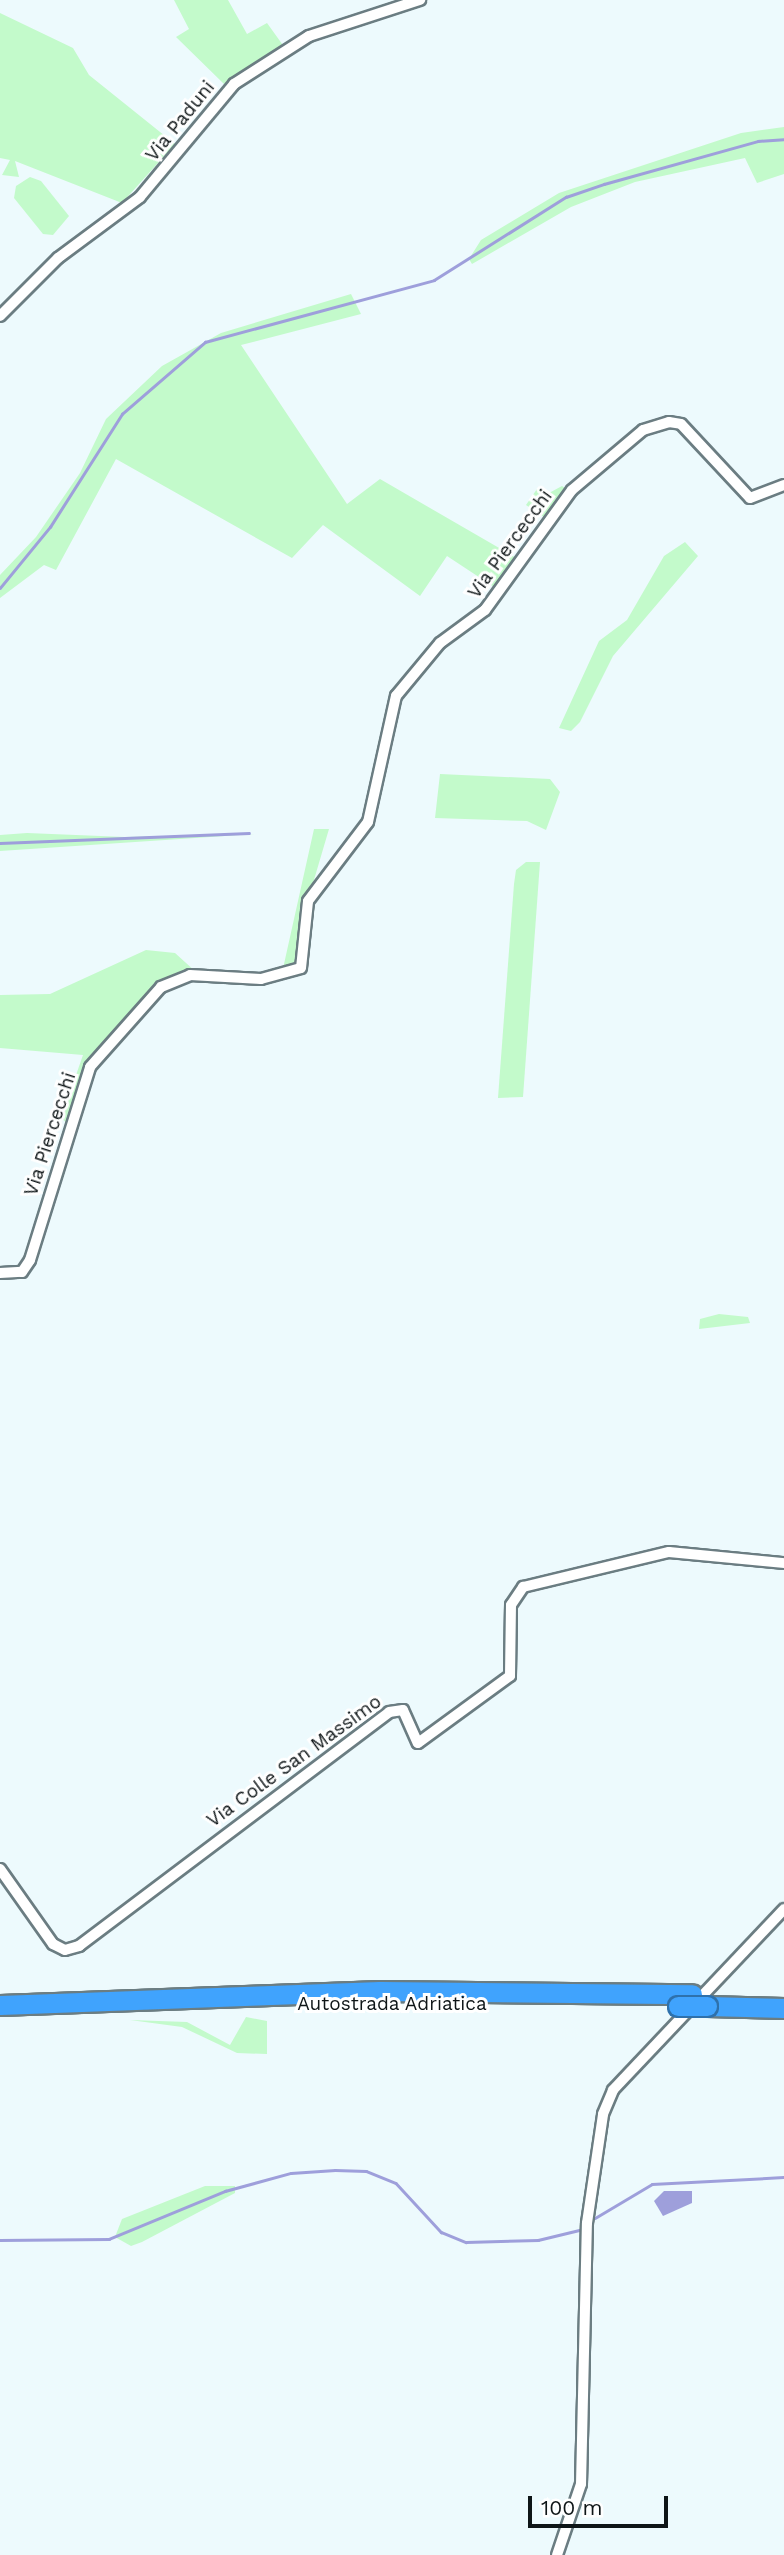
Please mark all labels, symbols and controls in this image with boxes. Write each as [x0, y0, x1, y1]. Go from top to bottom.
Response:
street label: Via Paduni [140, 76, 220, 166]
street label: Via Piercecchi [463, 485, 557, 603]
street label: Via Piercecchi [19, 1069, 81, 1199]
street label: Via Colle San Massimo [202, 1690, 386, 1832]
street label: Autostrada Adriatica [297, 1993, 487, 2015]
scale bar [532, 2482, 672, 2526]
text: 100 m [541, 2495, 603, 2520]

